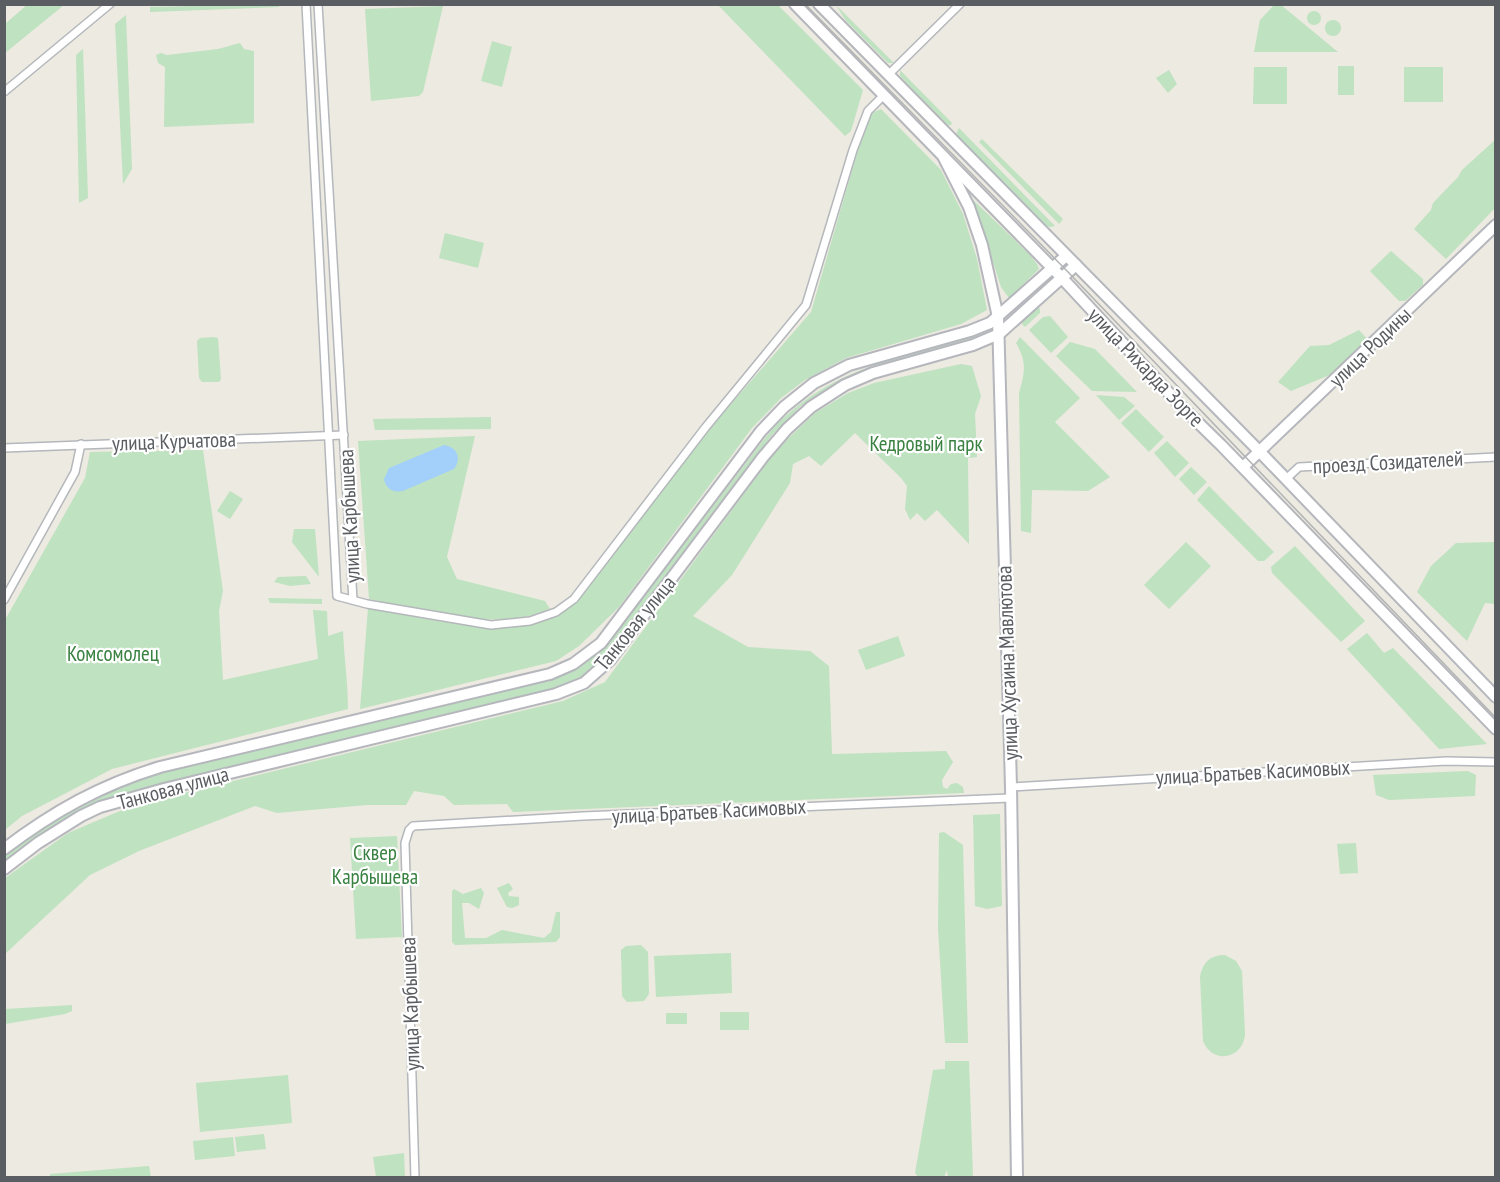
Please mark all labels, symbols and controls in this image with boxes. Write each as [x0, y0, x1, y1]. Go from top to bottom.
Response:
street label: улица Родины [1323, 301, 1417, 393]
street label: улица Рихарда Зорге [1082, 302, 1210, 432]
street label: улица Курчатова [112, 425, 236, 457]
park label: Кедровый парк [869, 430, 983, 457]
street label: проезд Созидателей [1312, 445, 1464, 479]
street label: улица Карбышева [332, 448, 366, 584]
street label: улица Хусаина Мавлютова [990, 565, 1024, 761]
street label: Танковая улица [588, 570, 682, 676]
park label: Комсомолец [67, 640, 159, 667]
street label: улица Братьев Касимовых [1155, 753, 1351, 791]
street label: Танковая улица [114, 760, 232, 816]
street label: улица Братьев Касимовых [611, 792, 807, 830]
park label: Сквер Карбышева [332, 839, 418, 890]
street label: улица Карбышева [394, 937, 426, 1071]

